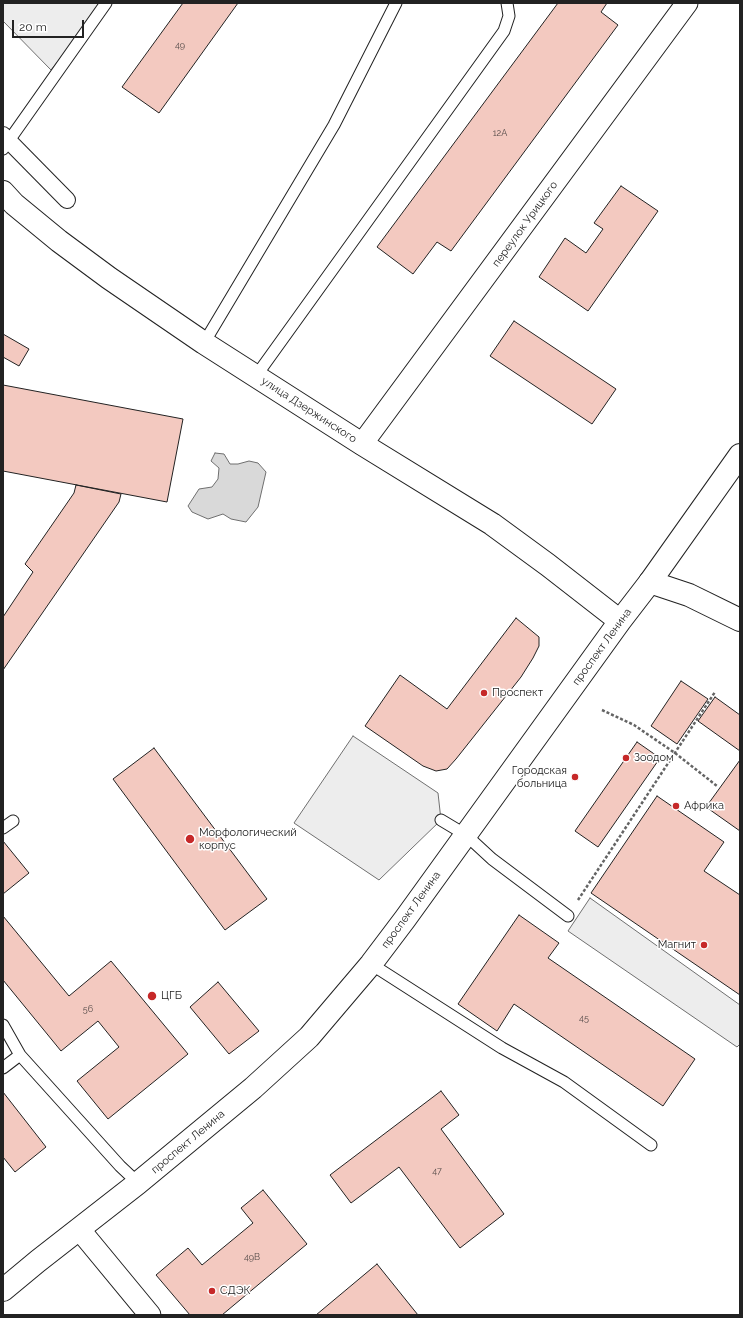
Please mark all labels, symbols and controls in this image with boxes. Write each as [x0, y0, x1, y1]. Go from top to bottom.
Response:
scale bar [14, 12, 86, 38]
text: 20 m [19, 20, 47, 34]
house number: 49 [175, 40, 185, 50]
house number: 12А [493, 128, 507, 138]
street label: переулок Урицкого [490, 179, 560, 269]
street label: улица Дзержинского [259, 374, 359, 446]
street label: проспект Ленина [570, 606, 634, 688]
place label: Проспект [492, 686, 543, 700]
marker: Проспект [479, 688, 489, 698]
place label: Зоодом [634, 751, 674, 765]
marker: Зоодом [621, 753, 631, 763]
place label: Городская больница [512, 764, 567, 790]
marker: Городская больница [570, 772, 580, 782]
place label: Африка [684, 799, 724, 813]
marker: Африка [671, 801, 681, 811]
place label: Морфологический корпус [199, 826, 297, 852]
marker: Морфологический корпус [184, 833, 196, 845]
street label: проспект Ленина [379, 869, 443, 951]
place label: Магнит [658, 938, 696, 952]
marker: Магнит [699, 940, 709, 950]
place label: ЦГБ [161, 989, 182, 1003]
marker: ЦГБ [146, 990, 158, 1002]
house number: 56 [83, 1004, 93, 1014]
house number: 45 [579, 1013, 589, 1023]
street label: проспект Ленина [149, 1107, 227, 1177]
house number: 47 [432, 1166, 442, 1176]
house number: 49В [244, 1252, 260, 1262]
place label: СДЭК [220, 1284, 251, 1298]
marker: СДЭК [207, 1286, 217, 1296]

